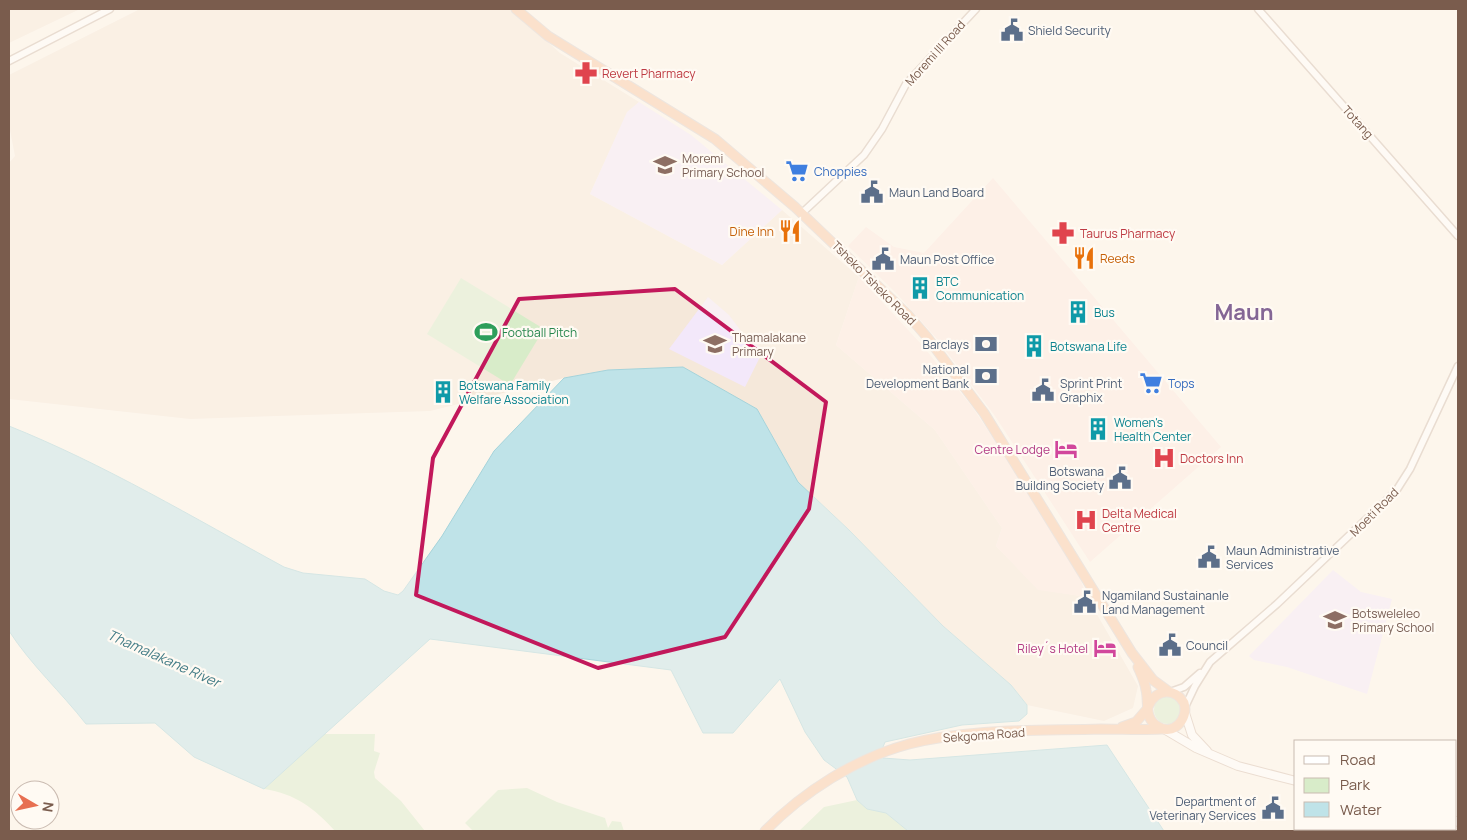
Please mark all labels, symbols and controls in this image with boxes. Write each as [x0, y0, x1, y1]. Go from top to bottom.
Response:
street label: Moremi III Road [901, 17, 969, 89]
public building icon: Shield Security [999, 17, 1025, 43]
place label: Shield Security [1028, 22, 1112, 39]
pharmacy icon: Revert Pharmacy [573, 60, 599, 86]
place label: Revert Pharmacy [602, 65, 696, 82]
street label: Totang [1339, 102, 1377, 142]
place label: Moremi Primary School [682, 150, 764, 181]
school or university icon: Moremi Primary School [652, 152, 678, 178]
supermarket icon: Choppies [784, 158, 810, 184]
place label: Choppies [814, 163, 867, 180]
public building icon: Maun Land Board [859, 179, 885, 205]
place label: Maun Land Board [889, 184, 984, 201]
restaurant icon: Dine Inn [777, 218, 803, 244]
pharmacy icon: Taurus Pharmacy [1050, 220, 1076, 246]
place label: Dine Inn [730, 223, 774, 240]
place label: Taurus Pharmacy [1080, 225, 1176, 242]
street label: Tsheko Tsheko Road [828, 237, 920, 329]
restaurant icon: Reeds [1071, 245, 1097, 271]
public building icon: Maun Post Office [870, 246, 896, 272]
place label: Reeds [1100, 250, 1135, 267]
place label: Maun Post Office [900, 251, 994, 268]
place label: BTC Communication [936, 273, 1024, 304]
building icon: BTC Communication [907, 275, 933, 301]
district label: Maun [1214, 297, 1274, 327]
building icon: Bus [1065, 299, 1091, 325]
place label: Bus [1094, 304, 1115, 321]
sports icon: Football Pitch [473, 319, 499, 345]
place label: Football Pitch [502, 324, 577, 341]
place label: Thamalakane Primary [732, 329, 806, 360]
school or university icon: Thamalakane Primary [702, 331, 728, 357]
bank icon: Barclays [973, 331, 999, 357]
building icon: Botswana Life [1021, 333, 1047, 359]
place label: Barclays [923, 336, 969, 353]
place label: Botswana Life [1050, 338, 1127, 355]
place label: National Development Bank [866, 361, 970, 392]
bank icon: National Development Bank [973, 363, 999, 389]
supermarket icon: Tops [1138, 370, 1164, 396]
place label: Sprint Print Graphix [1060, 375, 1122, 406]
place label: Tops [1168, 375, 1195, 392]
place label: Botswana Family Welfare Association [459, 377, 569, 408]
public building icon: Sprint Print Graphix [1030, 377, 1056, 403]
building icon: Botswana Family Welfare Association [430, 379, 456, 405]
place label: Women's Health Center [1114, 414, 1192, 445]
building icon: Women's Health Center [1085, 416, 1111, 442]
hotel icon: Centre Lodge [1053, 436, 1079, 462]
place label: Centre Lodge [975, 441, 1050, 458]
hospital icon: Doctors Inn [1151, 445, 1177, 471]
place label: Doctors Inn [1180, 450, 1243, 467]
place label: Botswana Building Society [1016, 463, 1105, 494]
public building icon: Botswana Building Society [1107, 465, 1133, 491]
street label: Moeti Road [1346, 484, 1402, 540]
place label: Delta Medical Centre [1102, 505, 1177, 536]
hospital icon: Delta Medical Centre [1073, 507, 1099, 533]
place label: Maun Administrative Services [1226, 542, 1339, 573]
public building icon: Maun Administrative Services [1196, 544, 1222, 570]
place label: Ngamiland Sustainanle Land Management [1102, 587, 1229, 618]
public building icon: Ngamiland Sustainanle Land Management [1072, 589, 1098, 615]
place label: Botsweleleo Primary School [1352, 605, 1434, 636]
school or university icon: Botsweleleo Primary School [1322, 607, 1348, 633]
water label: Thamalakane River [105, 625, 225, 692]
public building icon: Council [1157, 632, 1183, 658]
hotel icon: Riley´s Hotel [1092, 635, 1118, 661]
place label: Council [1186, 637, 1228, 654]
place label: Riley´s Hotel [1017, 640, 1088, 657]
street label: Sekgoma Road [942, 724, 1026, 746]
legend [1294, 740, 1457, 830]
text: Road [1340, 749, 1376, 770]
text: Park [1340, 774, 1370, 795]
north arrow [10, 780, 60, 830]
place label: Department of Veterinary Services [1150, 793, 1257, 824]
public building icon: Department of Veterinary Services [1260, 795, 1286, 821]
text: Water [1340, 799, 1382, 820]
text: N [38, 801, 59, 814]

